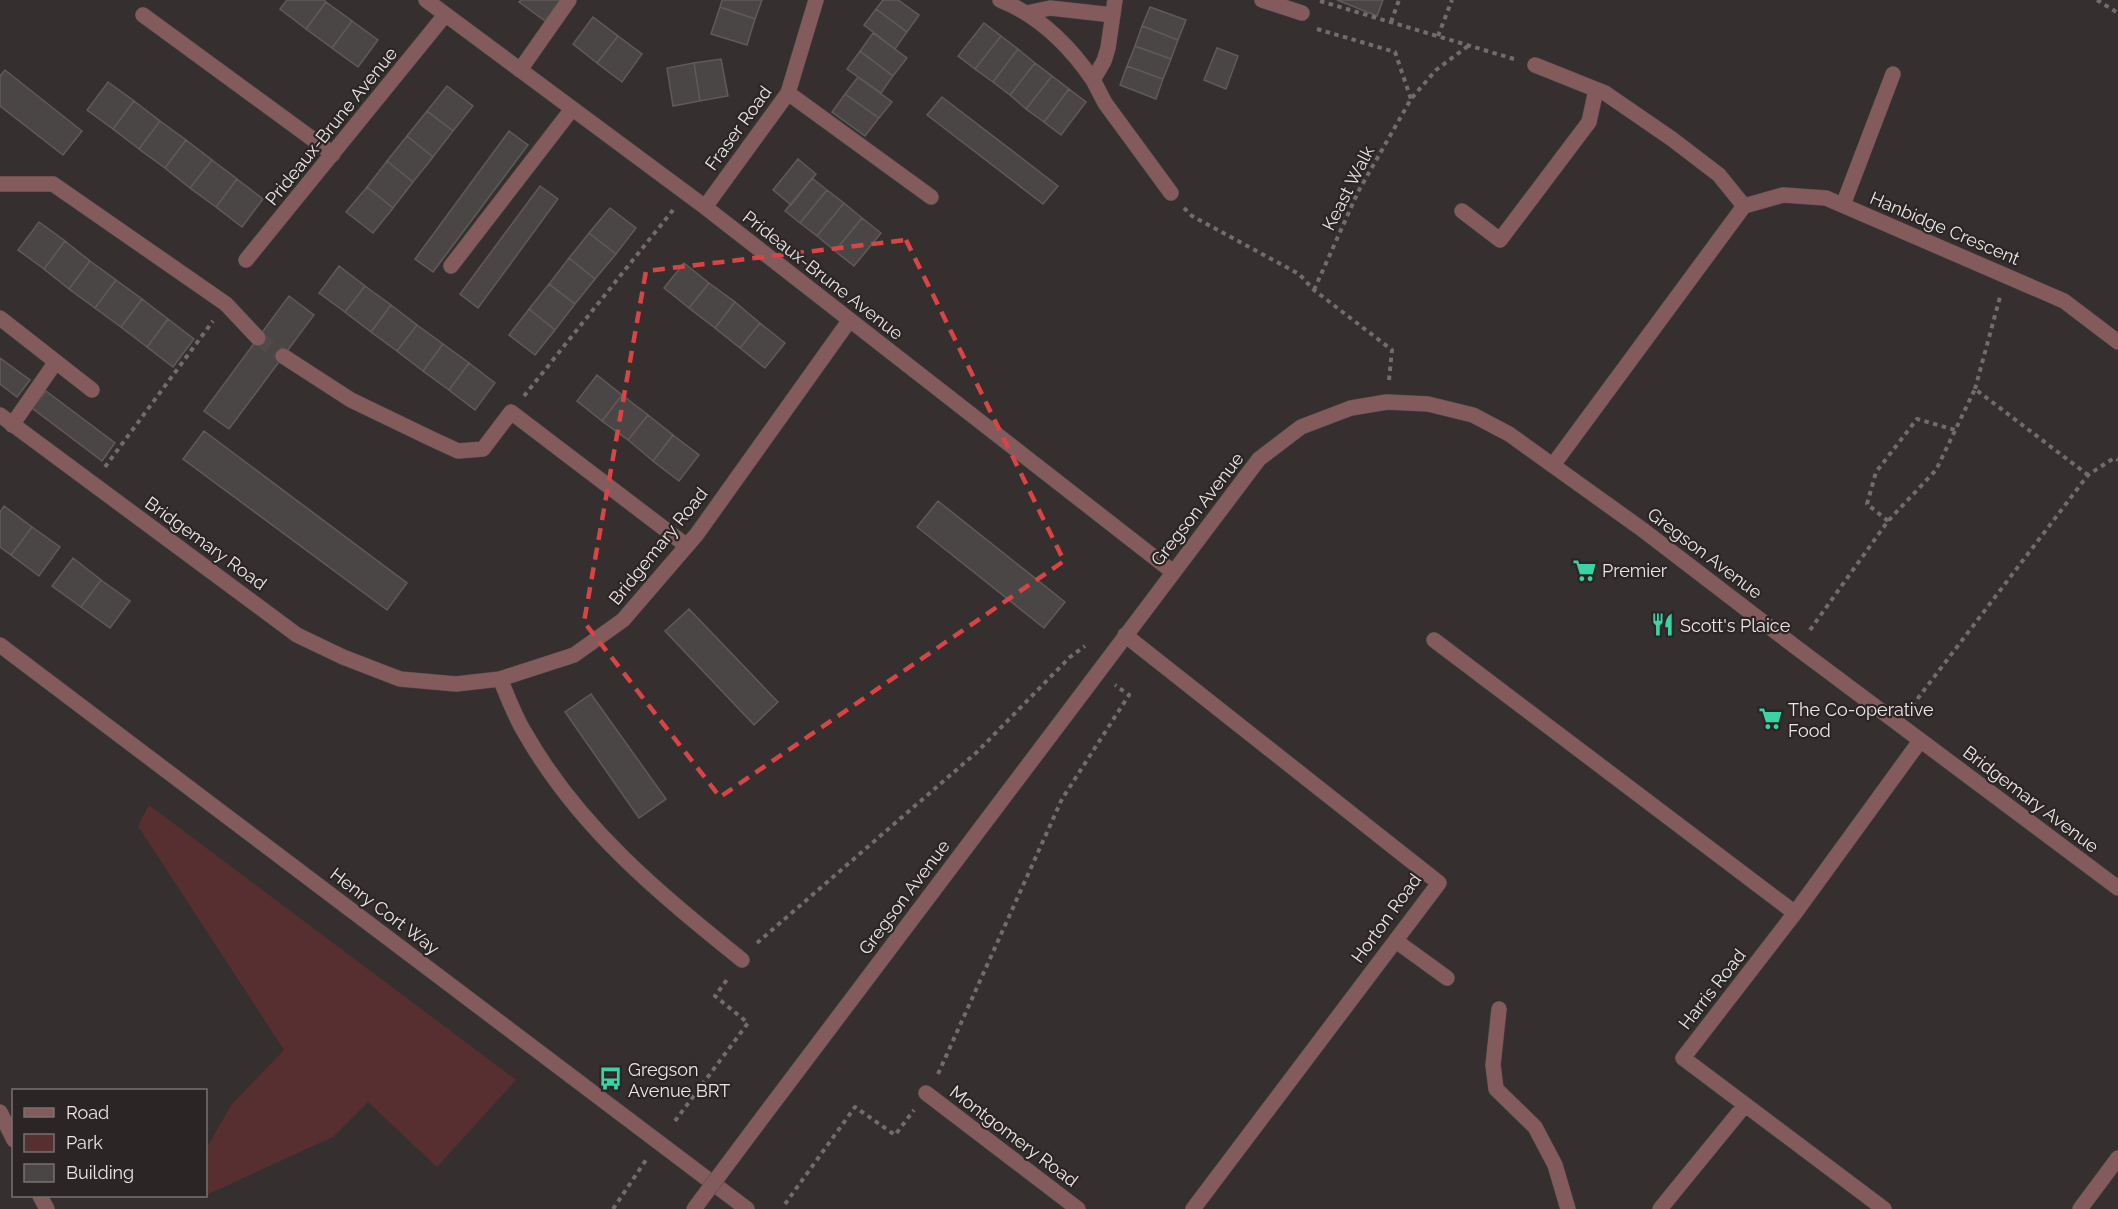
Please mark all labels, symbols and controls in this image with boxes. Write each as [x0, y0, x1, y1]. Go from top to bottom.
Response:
street label: Prideaux-Brune Avenue [261, 42, 402, 209]
street label: Fraser Road [700, 82, 776, 174]
street label: Keast Walk [1318, 142, 1378, 234]
street label: Hanbidge Crescent [1867, 187, 2023, 269]
street label: Prideaux-Brune Avenue [739, 206, 908, 344]
street label: Gregson Avenue [1146, 448, 1248, 570]
street label: Bridgemary Road [604, 483, 712, 609]
street label: Bridgemary Road [141, 492, 271, 594]
street label: Gregson Avenue [1644, 503, 1767, 603]
supermarket icon: Premier [1571, 557, 1597, 583]
place label: Premier [1602, 560, 1668, 581]
restaurant icon: Scott's Plaice [1649, 612, 1675, 638]
place label: Scott's Plaice [1680, 615, 1791, 636]
place label: The Co-operative Food [1788, 699, 1934, 741]
supermarket icon: The Co-operative Food [1757, 706, 1783, 732]
street label: Bridgemary Avenue [1959, 741, 2103, 857]
street label: Gregson Avenue [854, 835, 954, 958]
street label: Henry Cort Way [326, 863, 444, 959]
street label: Horton Road [1347, 869, 1425, 967]
street label: Harris Road [1674, 945, 1750, 1033]
place label: Gregson Avenue BRT [628, 1059, 730, 1101]
bus stop icon: Gregson Avenue BRT [597, 1066, 623, 1092]
street label: Montgomery Road [946, 1081, 1082, 1191]
legend [12, 1089, 207, 1197]
text: Road [66, 1102, 109, 1123]
text: Park [66, 1132, 103, 1153]
text: Building [66, 1162, 134, 1183]

